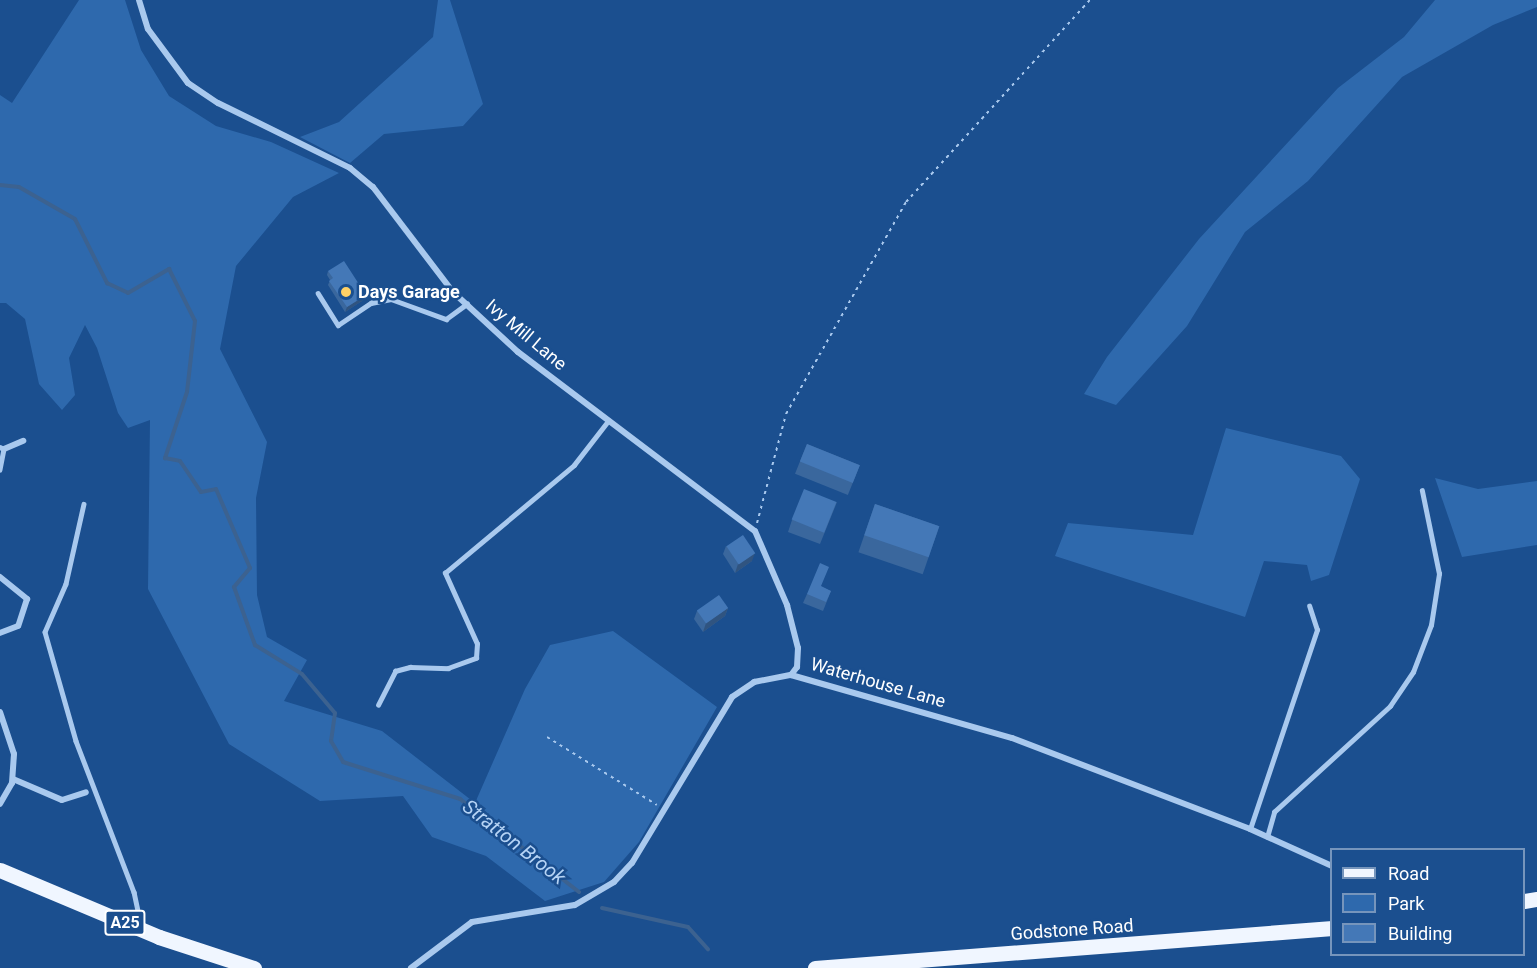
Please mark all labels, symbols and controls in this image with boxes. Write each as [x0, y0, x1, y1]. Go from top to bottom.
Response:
place label: Days Garage [358, 281, 460, 303]
marker: Days Garage [339, 285, 353, 299]
street label: Ivy Mill Lane [481, 295, 571, 375]
street label: Waterhouse Lane [808, 653, 948, 713]
water label: Stratton Brook [458, 794, 570, 890]
legend [1330, 848, 1525, 956]
text: Road [1388, 863, 1429, 884]
text: Park [1388, 893, 1424, 914]
road number: A25 [104, 910, 146, 936]
street label: Godstone Road [1010, 915, 1134, 945]
text: Building [1388, 923, 1452, 944]

